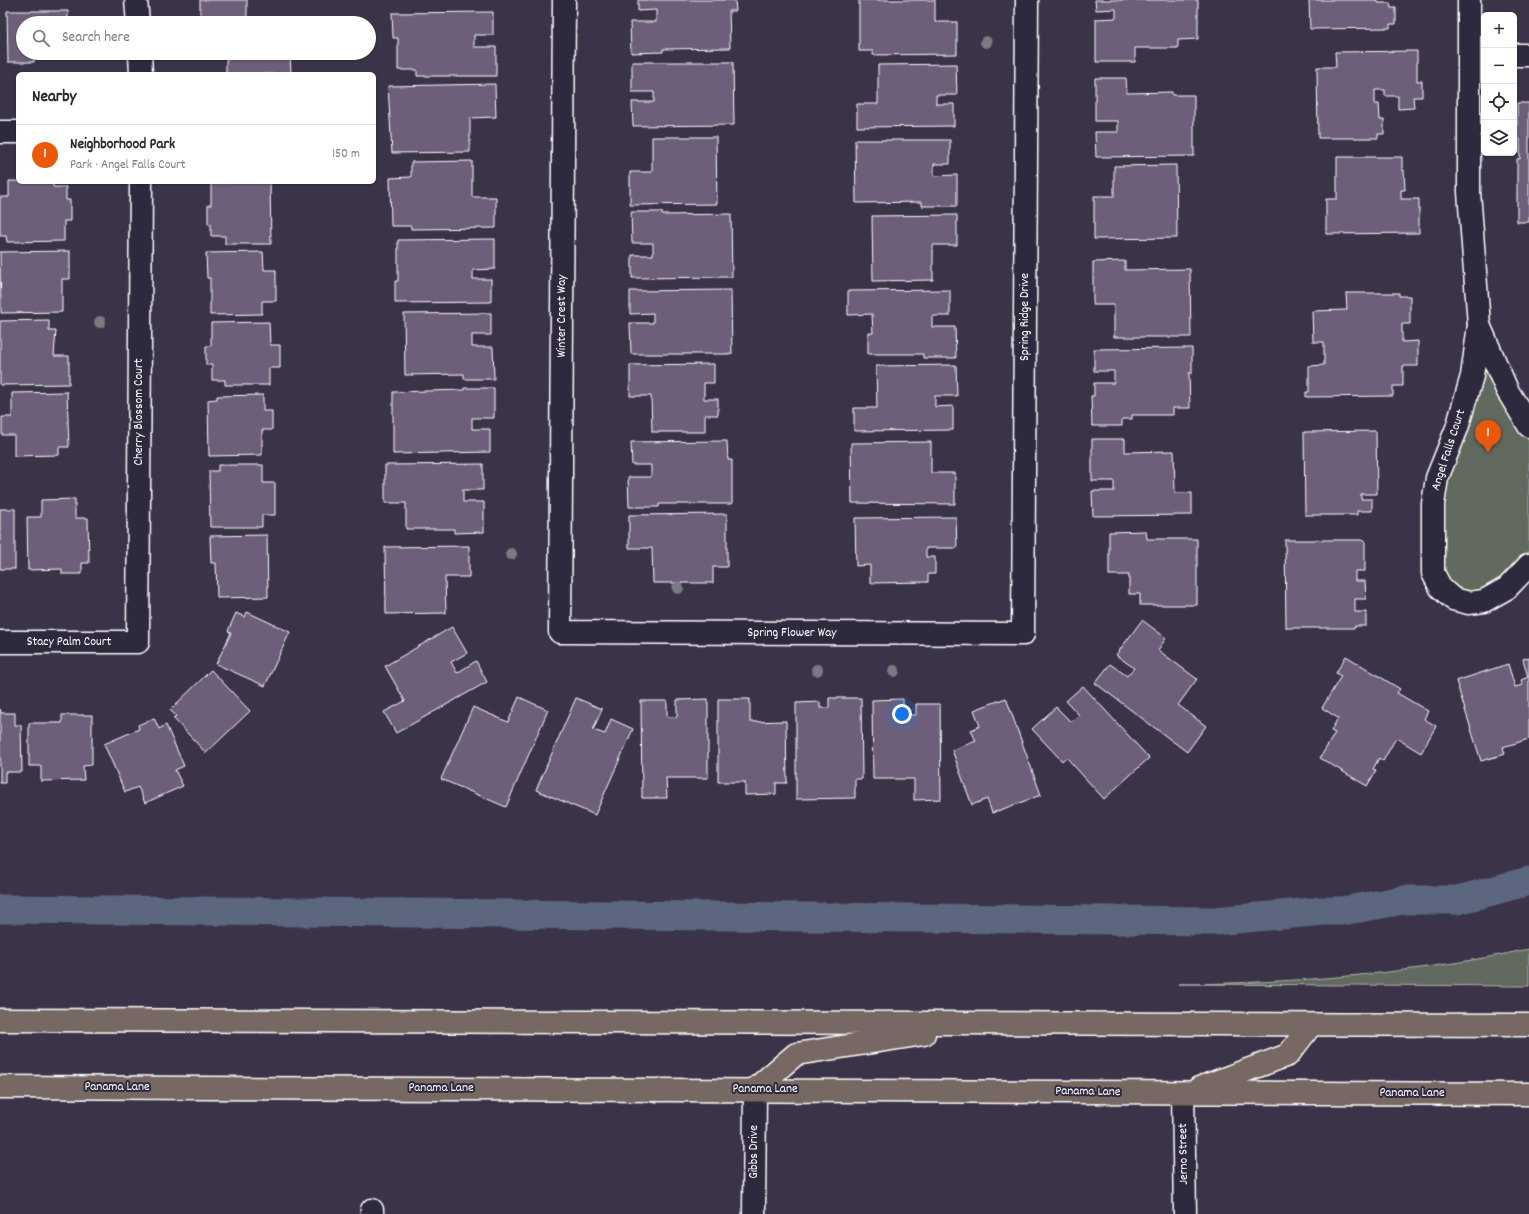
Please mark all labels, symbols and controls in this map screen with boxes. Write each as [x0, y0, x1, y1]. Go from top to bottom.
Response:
map controls [1481, 12, 1517, 156]
button: + [1481, 12, 1517, 48]
search box [16, 16, 376, 60]
icon: search [30, 27, 52, 49]
text: Search here [62, 27, 130, 49]
button: − [1481, 48, 1517, 84]
button: locate [1481, 84, 1517, 120]
text: Nearby [32, 86, 76, 110]
button: layers [1481, 120, 1517, 156]
text: Neighborhood Park [70, 134, 175, 156]
text: 1 [44, 145, 46, 164]
text: 150 m [332, 145, 360, 164]
text: Park · Angel Falls Court [70, 156, 186, 175]
street label: Spring Ridge Drive [1016, 273, 1035, 361]
street label: Winter Crest Way [553, 274, 572, 358]
street label: Cherry Blossom Court [130, 358, 149, 466]
street label: Angel Falls Court [1427, 407, 1471, 493]
pin: 1 [1475, 420, 1501, 453]
street label: Spring Flower Way [748, 624, 837, 643]
street label: Stacy Palm Court [27, 633, 111, 652]
your location [892, 704, 912, 724]
street label: Panama Lane [84, 1078, 150, 1097]
street label: Panama Lane [408, 1079, 474, 1098]
street label: Panama Lane [732, 1080, 798, 1099]
street label: Panama Lane [1055, 1082, 1121, 1102]
street label: Panama Lane [1379, 1084, 1445, 1103]
street label: Jerno Street [1174, 1123, 1194, 1185]
street label: Gibbs Drive [745, 1125, 764, 1179]

